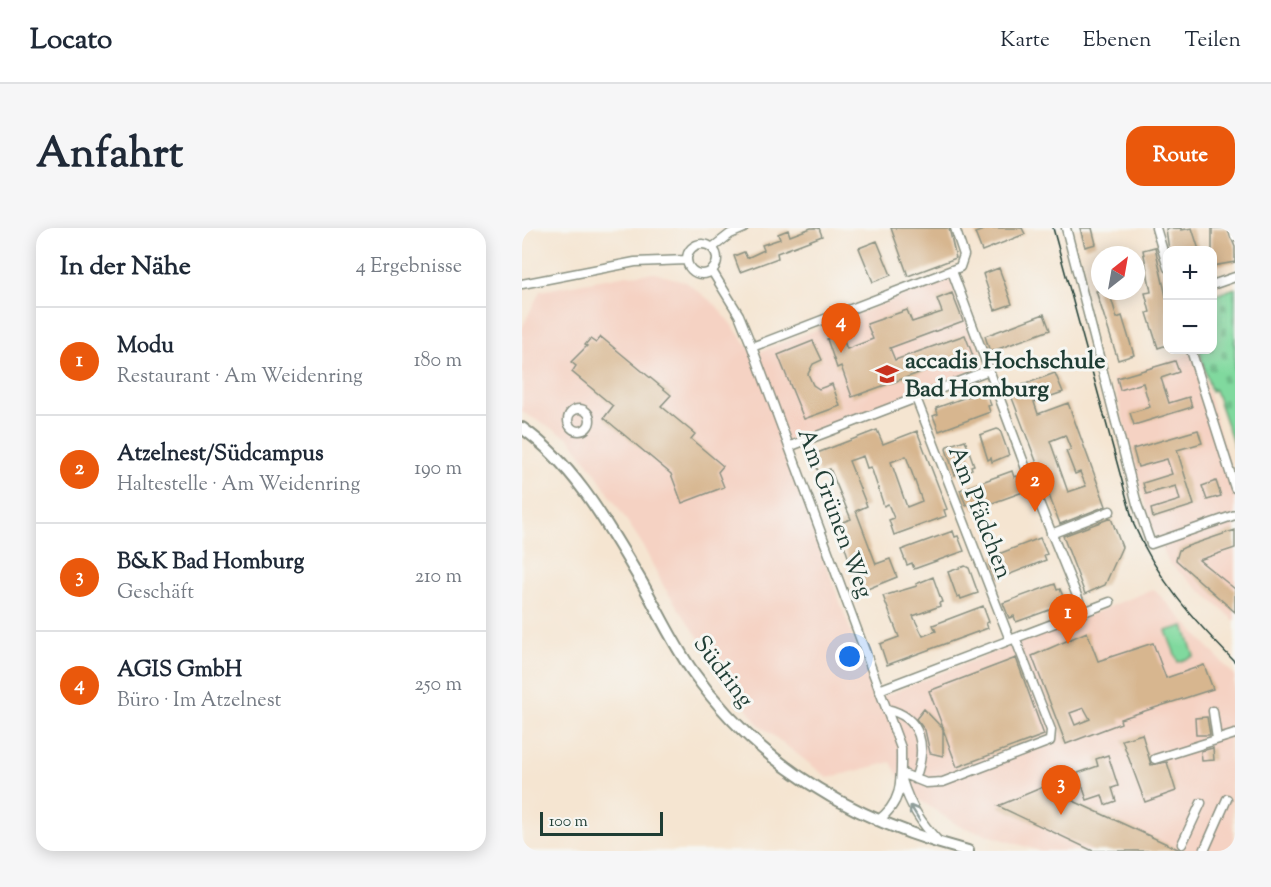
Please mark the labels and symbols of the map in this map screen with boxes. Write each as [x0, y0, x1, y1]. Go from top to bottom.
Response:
north arrow [1091, 246, 1145, 300]
pin: 4 [822, 304, 860, 353]
place label: accadis Hochschule Bad Homburg [905, 345, 1105, 407]
school or university icon: accadis Hochschule Bad Homburg [874, 361, 900, 387]
street label: Am Grünen Weg [788, 424, 881, 604]
street label: Am Pfädchen [938, 441, 1020, 584]
pin: 2 [1016, 462, 1054, 512]
pin: 1 [1048, 594, 1088, 644]
street label: Südring [684, 629, 761, 716]
your location [835, 642, 864, 671]
pin: 3 [1042, 766, 1080, 815]
one-way arrow [909, 805, 921, 822]
scale bar [540, 809, 663, 836]

